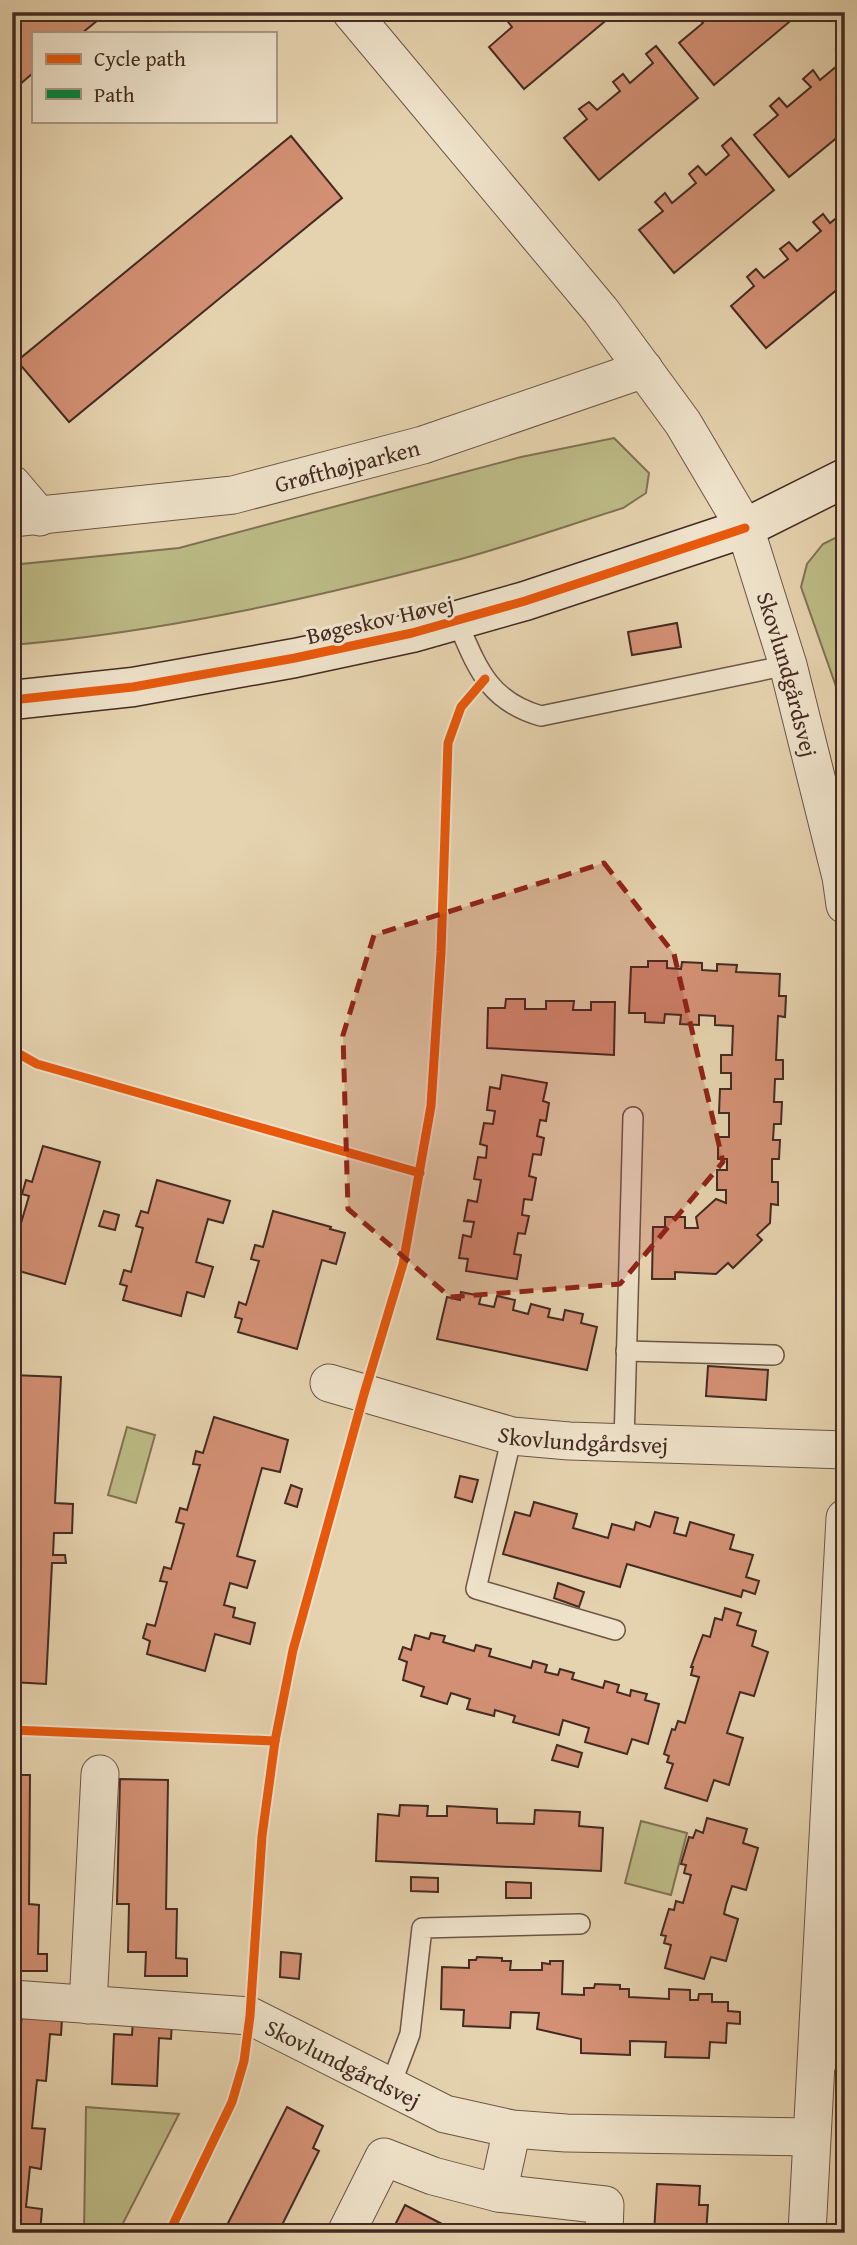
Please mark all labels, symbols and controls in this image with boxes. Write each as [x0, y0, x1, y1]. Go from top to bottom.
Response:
legend [32, 32, 276, 122]
text: Cycle path [94, 43, 186, 74]
text: Path [94, 79, 135, 110]
street label: Grøfthøjparken [271, 430, 423, 500]
street label: Bøgeskov Høvej [303, 586, 457, 652]
street label: Skovlundgårdsvej [749, 587, 827, 760]
street label: Skovlundgårdsvej [494, 1416, 669, 1461]
street label: Skovlundgårdsvej [260, 2010, 427, 2116]

